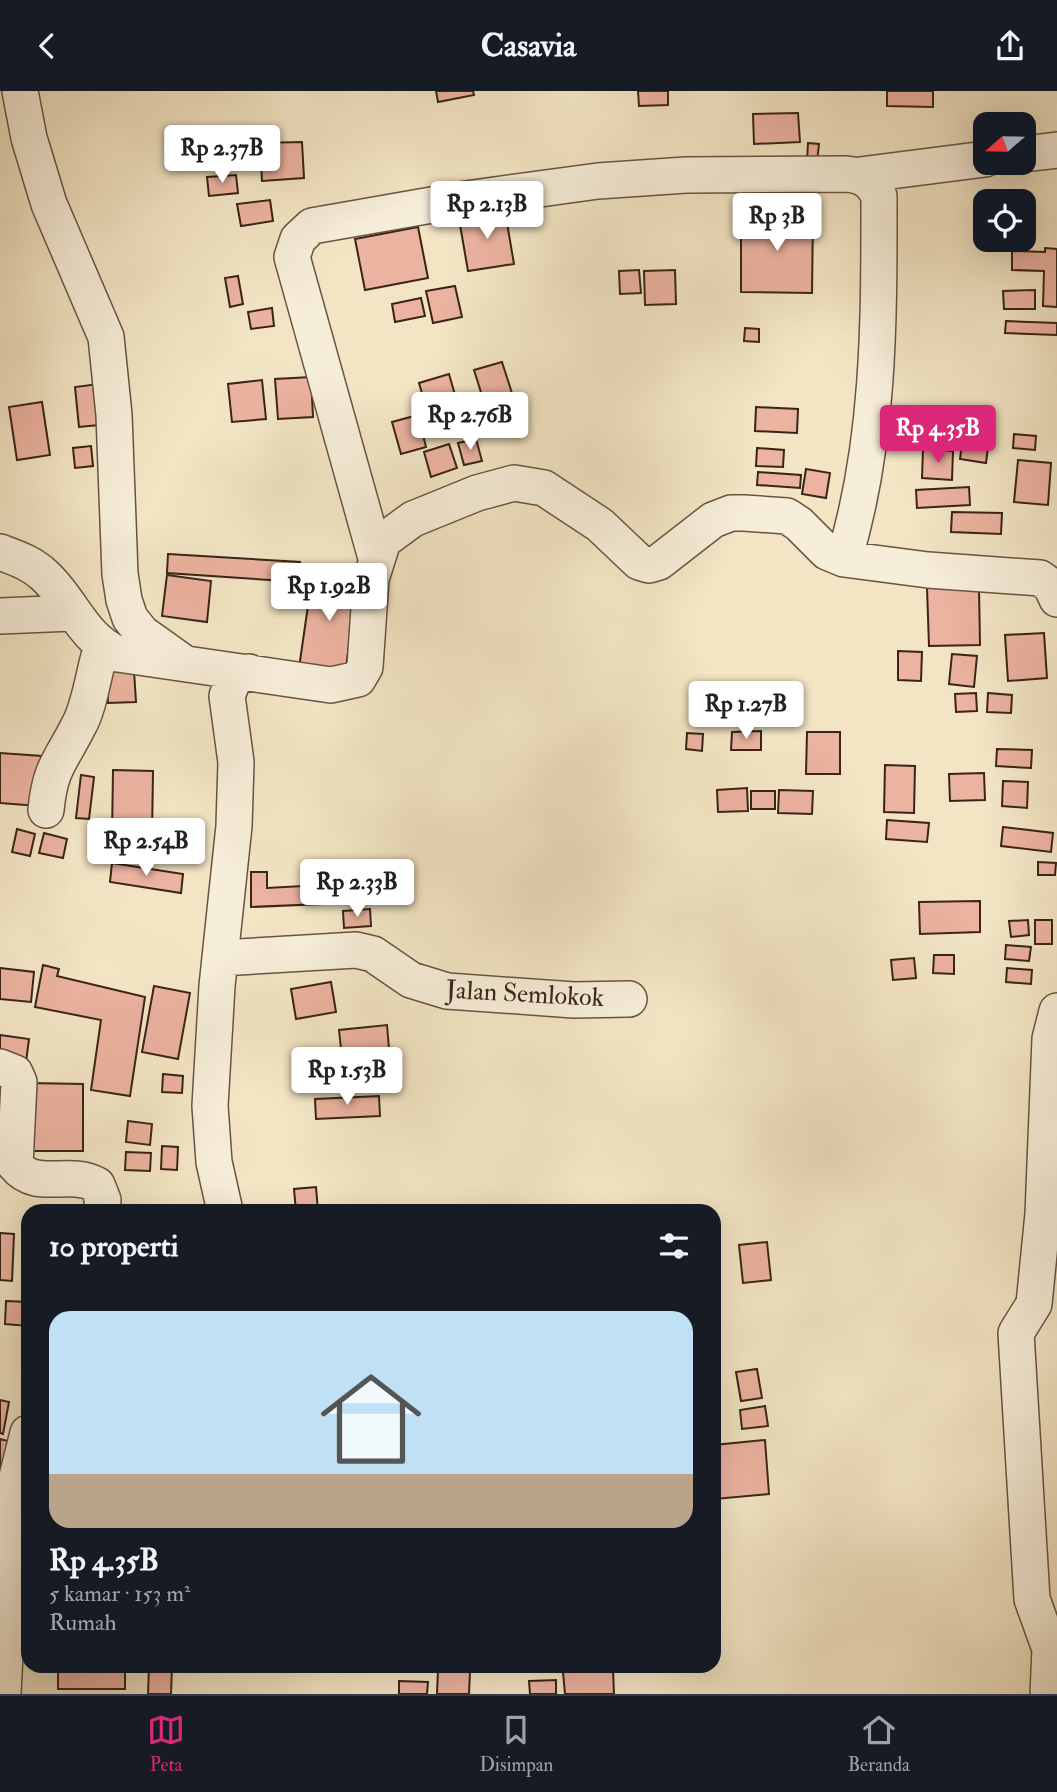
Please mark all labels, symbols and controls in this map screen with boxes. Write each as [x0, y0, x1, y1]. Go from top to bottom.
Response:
text: Casavia [481, 26, 576, 66]
icon: back [28, 27, 66, 65]
icon: share [991, 27, 1029, 65]
north arrow [973, 112, 1036, 175]
map controls [973, 112, 1036, 252]
pin: Rp 2.37B [150, 125, 294, 185]
text: Rp 2.37B [180, 133, 264, 162]
pin: Rp 2.13B [415, 181, 559, 241]
text: Rp 2.13B [446, 189, 528, 218]
button: locate [973, 189, 1036, 252]
pin: Rp 3B [728, 193, 826, 253]
text: Rp 3B [749, 201, 805, 230]
pin: Rp 2.76B [398, 393, 542, 452]
text: Rp 2.76B [427, 400, 513, 429]
pin: Rp 4.35B [866, 405, 1010, 465]
text: Rp 4.35B [896, 413, 980, 442]
pin: Rp 1.92B [257, 563, 401, 623]
text: Rp 1.92B [287, 571, 371, 600]
pin: Rp 1.27B [674, 681, 818, 741]
text: Rp 1.27B [705, 689, 787, 718]
pin: Rp 2.54B [74, 819, 218, 878]
text: Rp 2.54B [103, 826, 189, 855]
pin: Rp 2.33B [285, 859, 429, 919]
text: Rp 2.33B [316, 867, 398, 896]
street label: Jalan Semlokok [444, 974, 605, 1014]
pin: Rp 1.53B [275, 1047, 419, 1107]
text: Rp 1.53B [307, 1055, 387, 1084]
icon: filters [655, 1227, 693, 1265]
text: 10 properti [49, 1228, 178, 1265]
icon: home [308, 1356, 434, 1482]
text: Rp 4.35B [49, 1542, 159, 1579]
text: 5 kamar · 153 m² [49, 1579, 191, 1608]
text: Rumah [49, 1608, 117, 1637]
tab: Peta [147, 1711, 185, 1777]
tab: Disimpan [479, 1711, 553, 1777]
tab: Beranda [848, 1711, 910, 1777]

